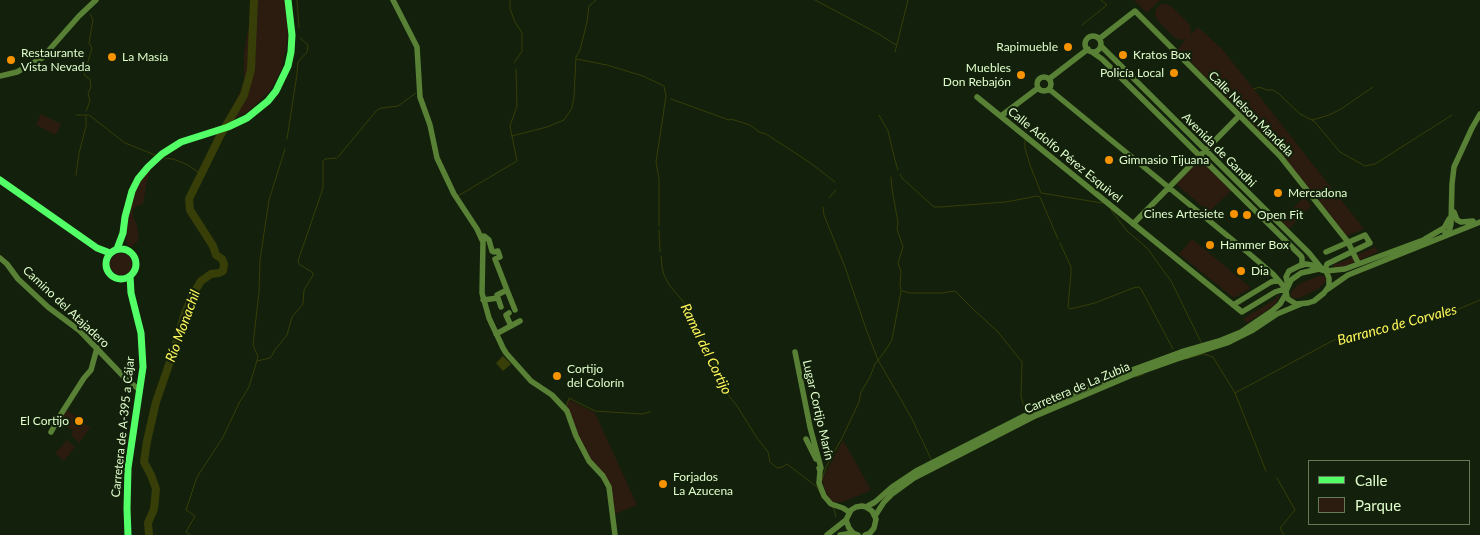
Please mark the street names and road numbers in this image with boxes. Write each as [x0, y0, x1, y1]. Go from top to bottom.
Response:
street label: Calle Nelson Mandela [1205, 68, 1297, 160]
street label: Calle Adolfo Pérez Esquivel [1005, 104, 1125, 206]
street label: Avenida de Gandhi [1179, 110, 1259, 190]
street label: Camino del Atajadero [20, 263, 112, 351]
street label: Carretera de A-395 a Cájar [108, 356, 138, 498]
street label: Lugar Cortijo Marín [799, 359, 837, 461]
street label: Carretera de La Zubia [1022, 359, 1132, 417]

